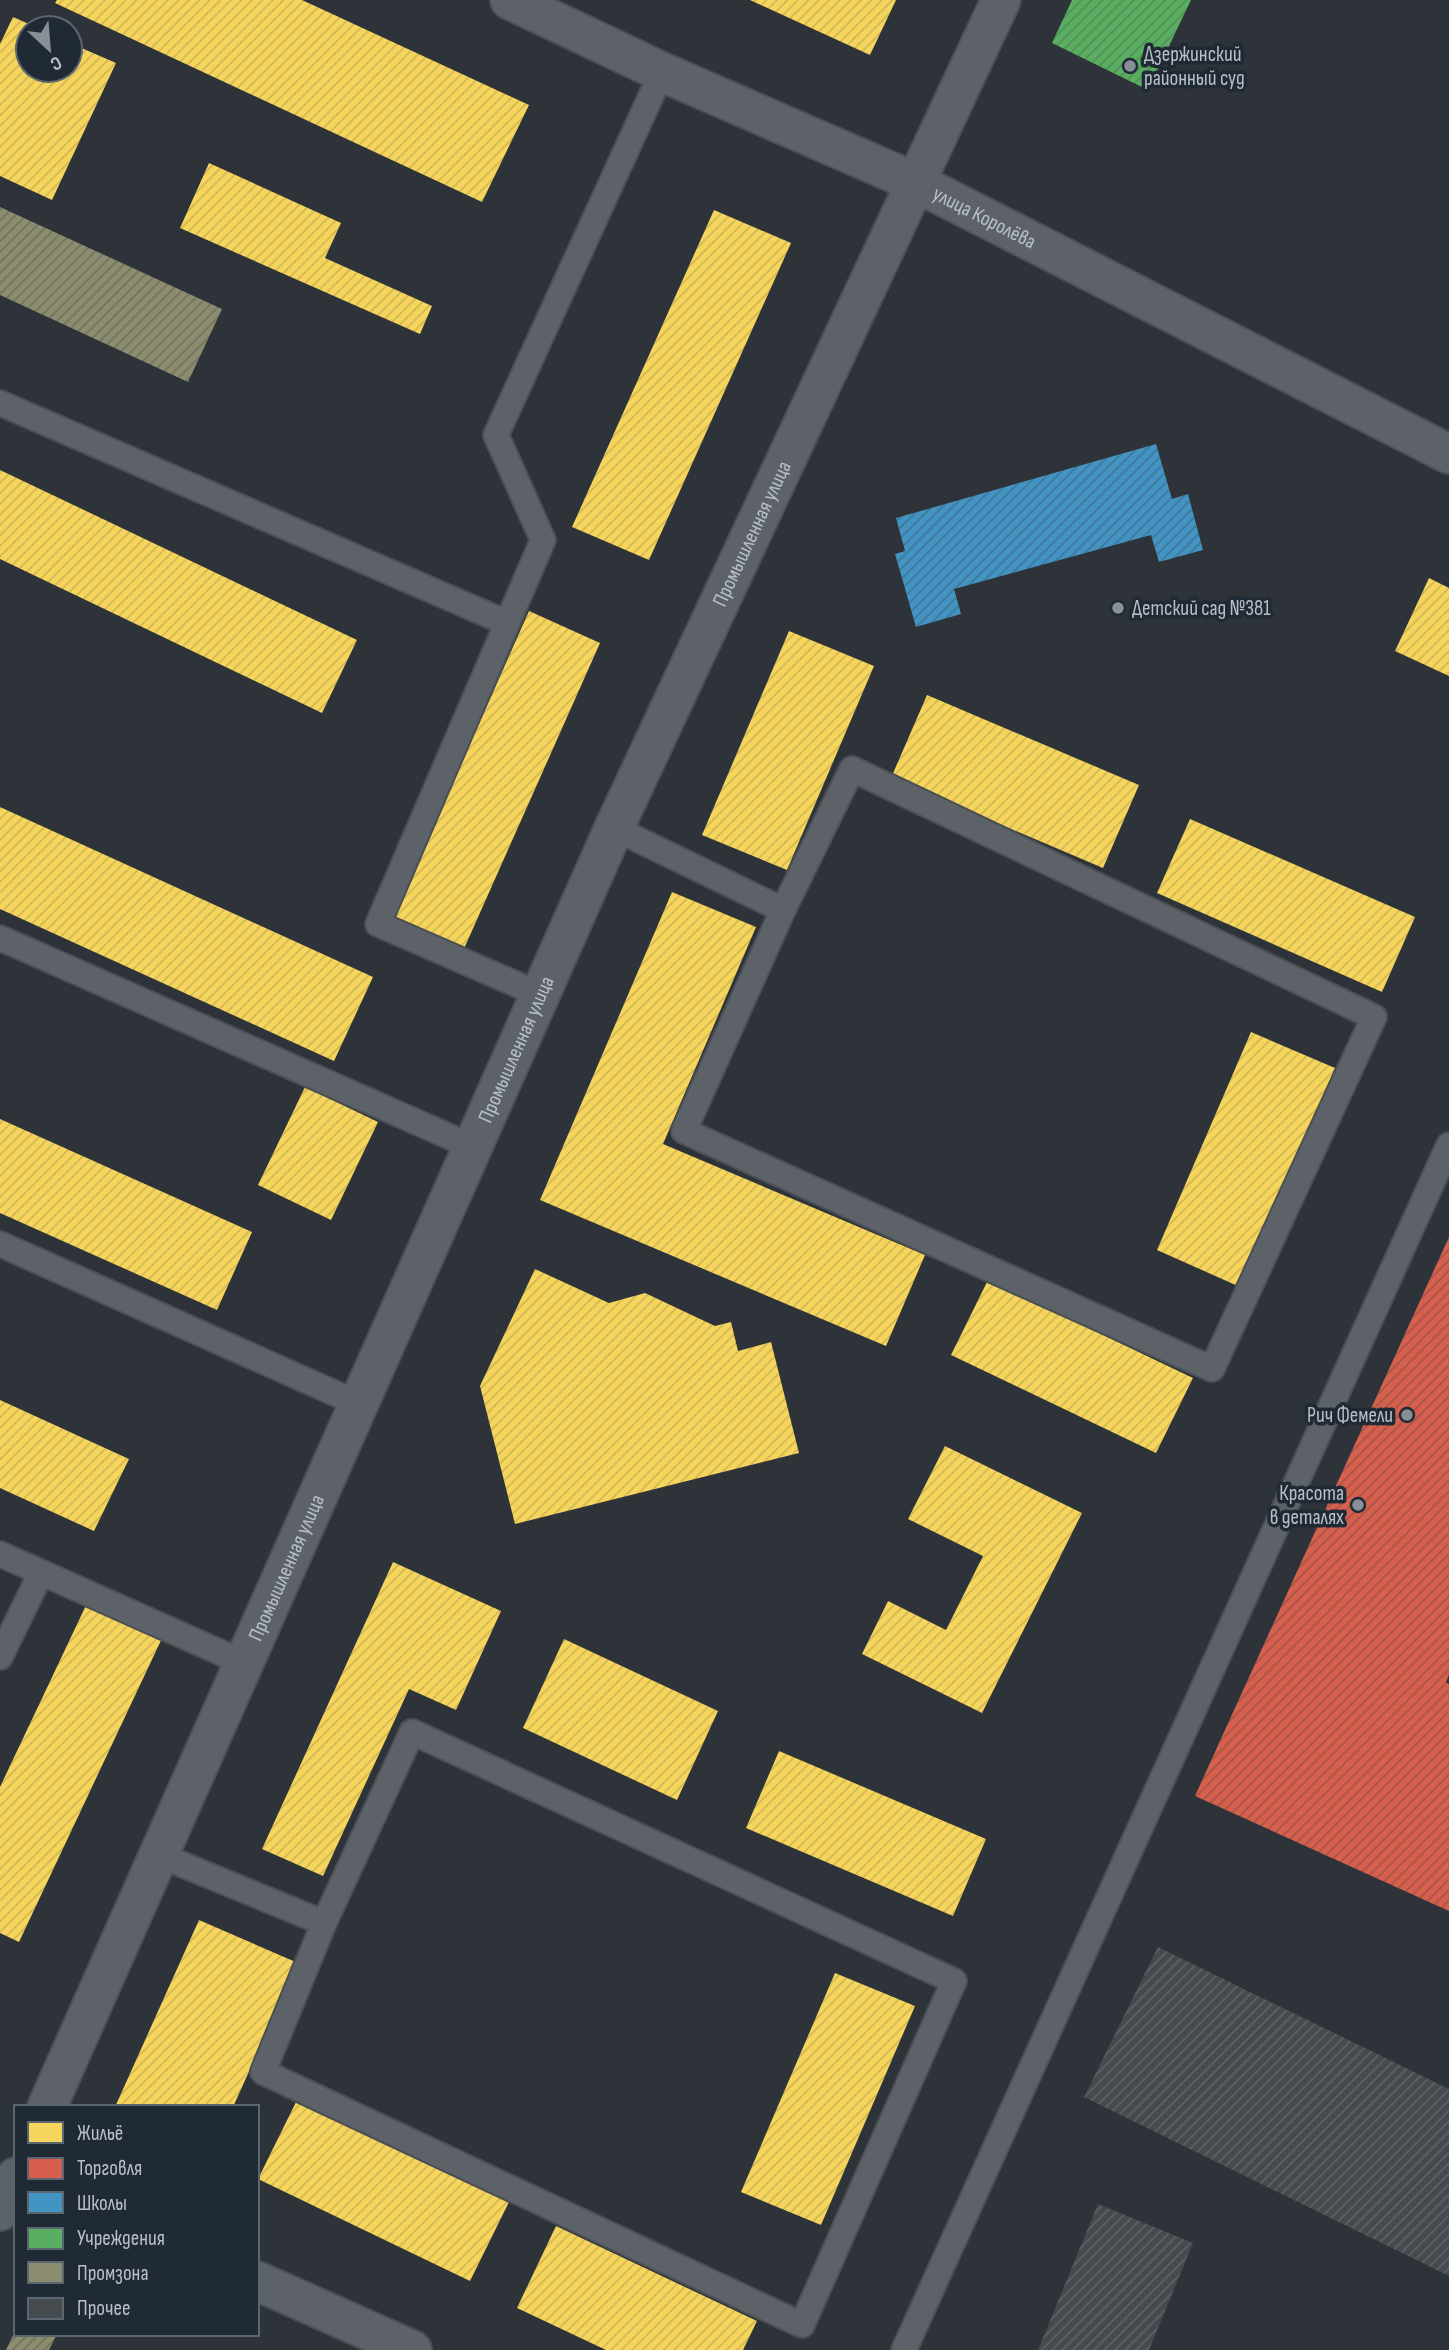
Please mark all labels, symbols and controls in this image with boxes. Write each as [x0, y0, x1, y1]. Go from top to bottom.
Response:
north arrow [14, 14, 84, 84]
place label: Дзержинский районный суд [1144, 42, 1245, 91]
text: С [46, 50, 65, 76]
marker: Дзержинский районный суд [1122, 58, 1138, 74]
street label: улица Королёва [928, 181, 1040, 254]
street label: Промышленная улица [707, 457, 797, 611]
place label: Детский сад №381 [1132, 596, 1271, 621]
marker: Детский сад №381 [1110, 600, 1126, 616]
street label: Промышленная улица [473, 972, 560, 1127]
place label: Рич Фемели [1307, 1403, 1393, 1428]
marker: Рич Фемели [1399, 1407, 1415, 1423]
place label: Красота в деталях [1270, 1481, 1344, 1530]
street label: Промышленная улица [243, 1491, 330, 1645]
marker: Красота в деталях [1350, 1497, 1366, 1513]
legend [14, 2105, 259, 2336]
text: Жильё [77, 2121, 123, 2146]
text: Торговля [77, 2156, 142, 2181]
text: Школы [77, 2191, 127, 2216]
text: Учреждения [77, 2226, 165, 2251]
text: Промзона [77, 2261, 148, 2286]
text: Прочее [77, 2296, 130, 2321]

